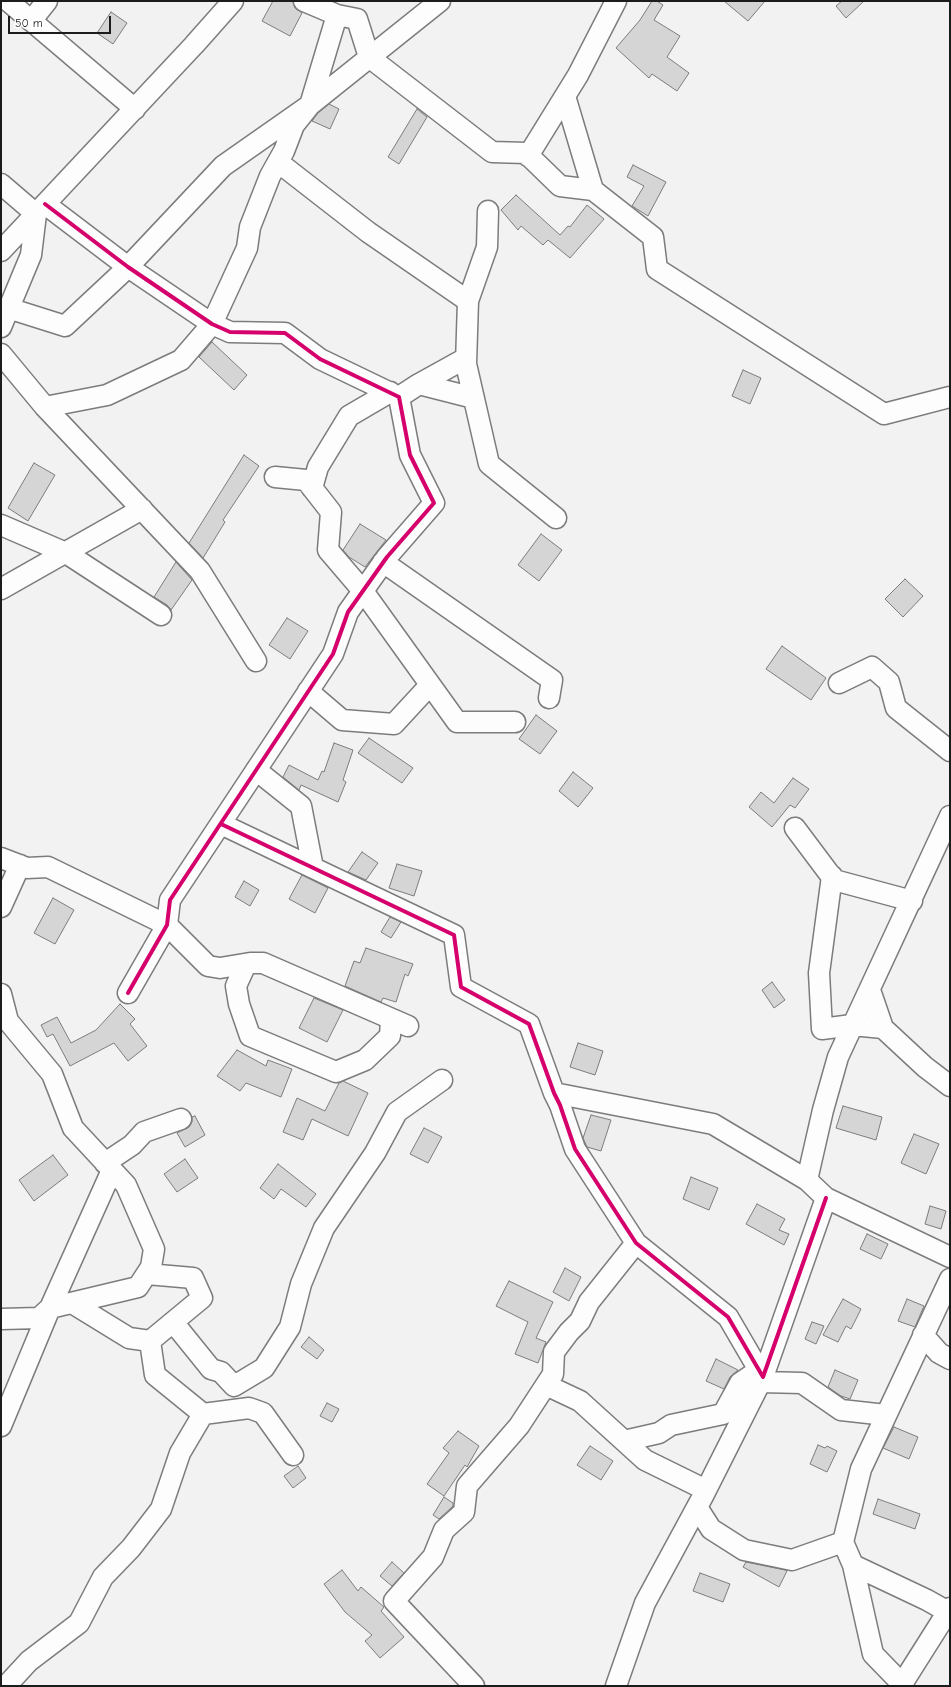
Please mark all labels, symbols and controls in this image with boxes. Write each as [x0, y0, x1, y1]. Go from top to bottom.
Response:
scale bar [10, 8, 113, 34]
text: 50 m [15, 16, 43, 30]

